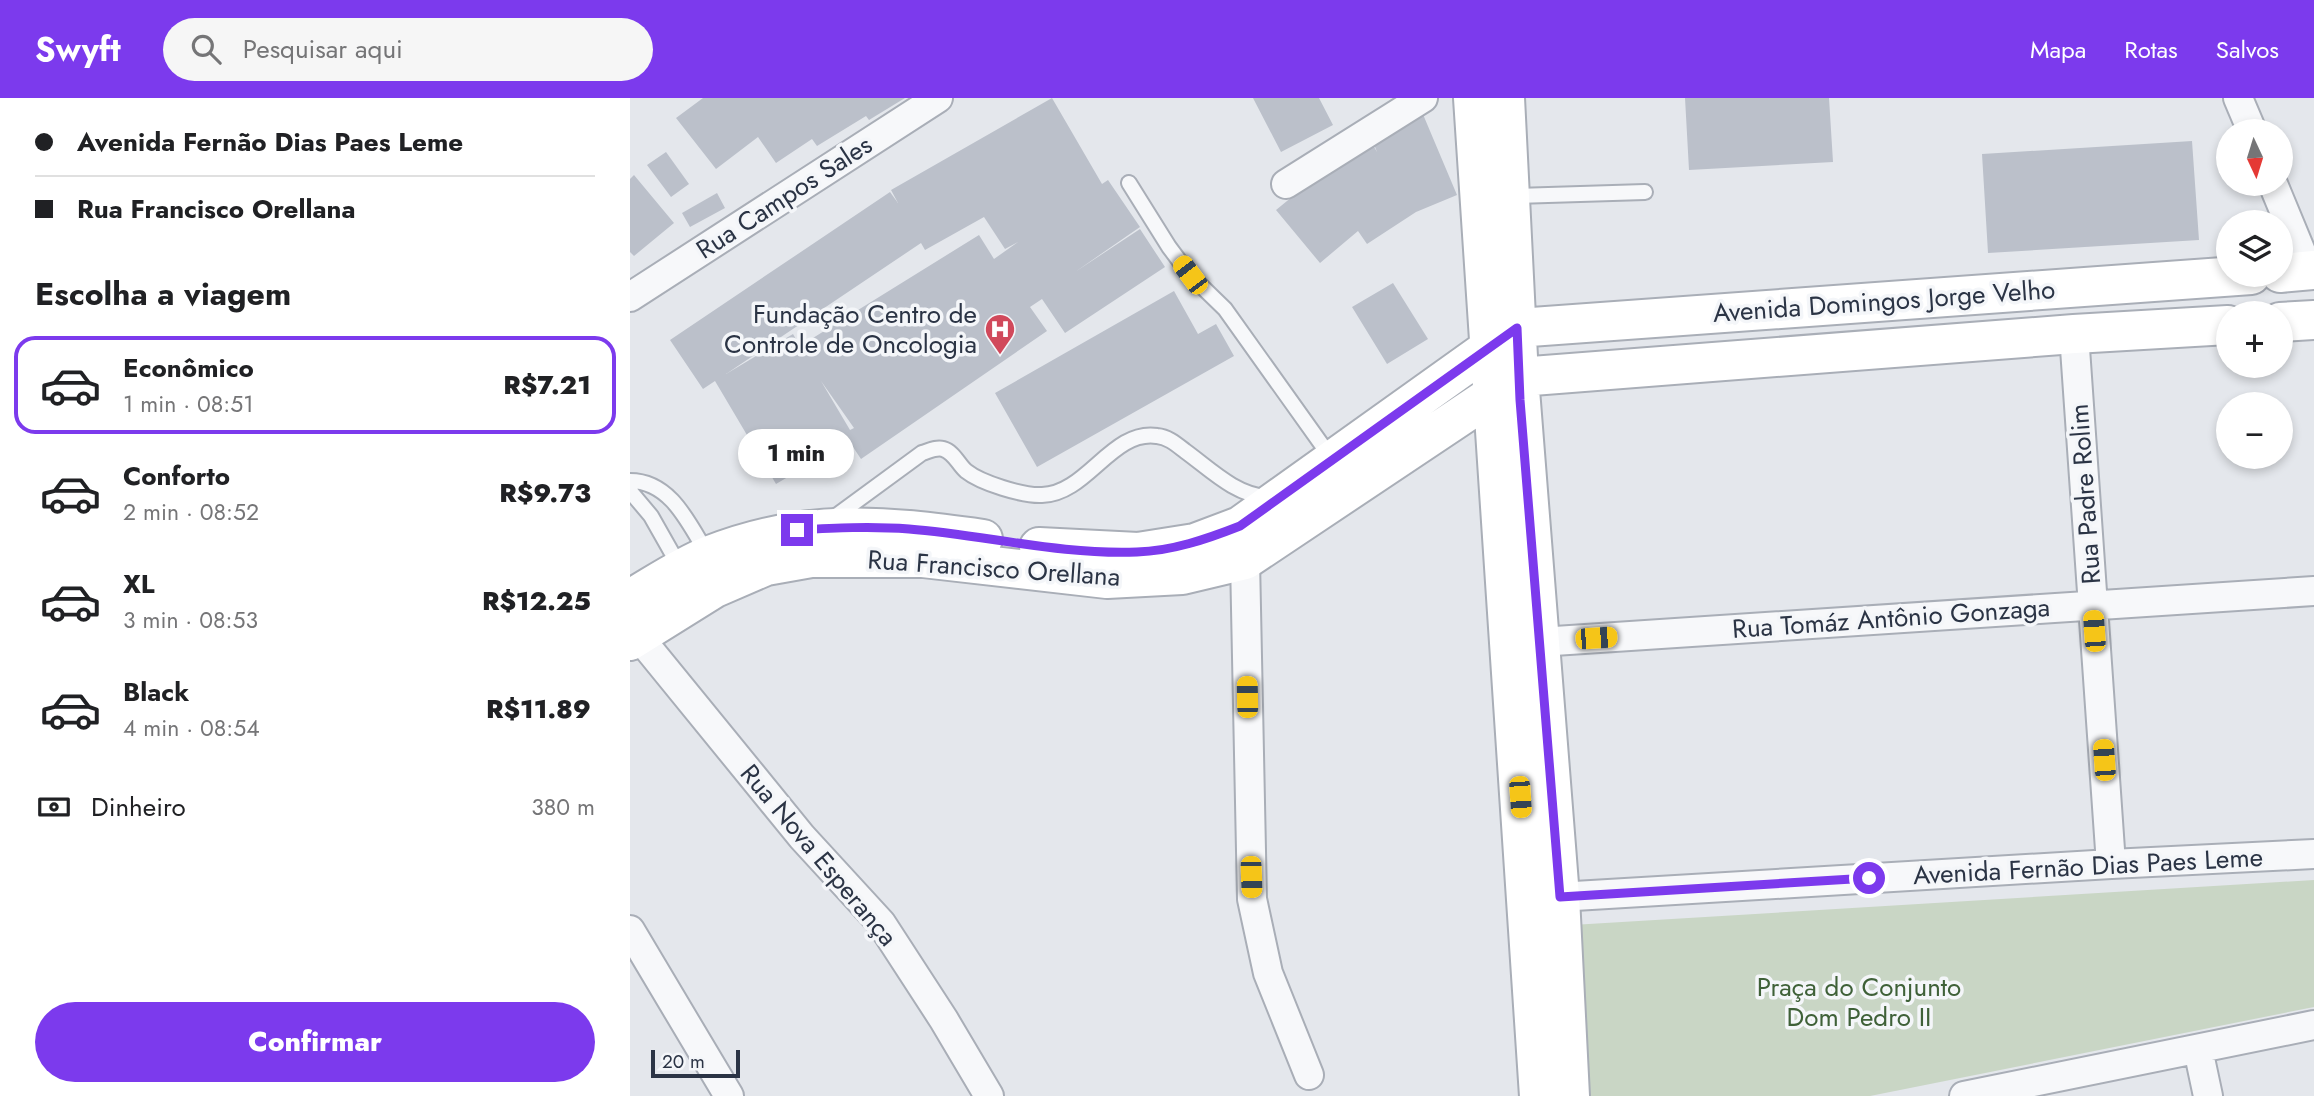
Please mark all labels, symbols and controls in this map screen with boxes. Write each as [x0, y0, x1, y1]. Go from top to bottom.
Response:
search box [163, 18, 653, 81]
text: Swyft [35, 26, 121, 73]
icon: search [187, 30, 225, 68]
text: Pesquisar aqui [243, 30, 403, 68]
text: Mapa [2030, 32, 2086, 67]
text: Rotas [2124, 32, 2178, 67]
text: Salvos [2216, 32, 2279, 67]
north arrow [2216, 119, 2292, 196]
map controls [2216, 119, 2293, 469]
text: Avenida Fernão Dias Paes Leme [77, 123, 463, 161]
street label: Rua Campos Sales [689, 126, 879, 268]
text: Rua Francisco Orellana [77, 190, 356, 228]
button: layers [2216, 210, 2293, 287]
car [1169, 252, 1212, 298]
street label: Avenida Domingos Jorge Velho [1712, 270, 2056, 332]
text: Escolha a viagem [35, 271, 291, 317]
place label: Fundação Centro de Controle de Oncologia [724, 295, 977, 363]
button: + [2216, 301, 2293, 378]
hospital icon: Fundação Centro de Controle de Oncologia [983, 312, 1017, 356]
text: Econômico [123, 349, 254, 387]
icon: car [39, 354, 102, 417]
text: R$7.21 [503, 366, 591, 404]
text: 1 min · 08:51 [123, 387, 254, 421]
button: − [2216, 392, 2293, 469]
street label: Rua Padre Rolim [2060, 402, 2110, 586]
callout: 1 min [739, 428, 855, 478]
text: 1 min [767, 436, 825, 470]
text: Conforto [123, 457, 230, 495]
icon: car [39, 462, 102, 525]
text: R$9.73 [499, 474, 591, 512]
text: 2 min · 08:52 [123, 495, 259, 529]
route end [781, 514, 813, 546]
street label: Rua Francisco Orellana [866, 540, 1122, 596]
text: XL [123, 565, 155, 603]
icon: car [39, 570, 102, 633]
text: R$12.25 [482, 582, 591, 620]
street label: Rua Tomáz Antônio Gonzaga [1731, 588, 2051, 648]
text: 3 min · 08:53 [123, 603, 258, 637]
car [2083, 609, 2106, 653]
car [1575, 626, 1618, 650]
text: Black [123, 673, 189, 711]
car [1237, 676, 1258, 718]
icon: car [39, 678, 102, 741]
text: R$11.89 [486, 690, 591, 728]
text: 4 min · 08:54 [123, 711, 260, 745]
car [2093, 738, 2116, 782]
street label: Rua Nova Esperança [731, 756, 907, 954]
car [1509, 775, 1532, 819]
icon: cash [35, 788, 73, 826]
text: Dinheiro [91, 788, 186, 826]
text: 380 m [531, 790, 595, 824]
street label: Avenida Fernão Dias Paes Leme [1912, 838, 2264, 894]
car [1240, 856, 1263, 898]
route start [1853, 862, 1885, 894]
park label: Praça do Conjunto Dom Pedro II [1757, 968, 1961, 1036]
button: Confirmar [35, 1002, 595, 1082]
scale bar [651, 1047, 740, 1079]
text: 20 m [662, 1048, 705, 1075]

